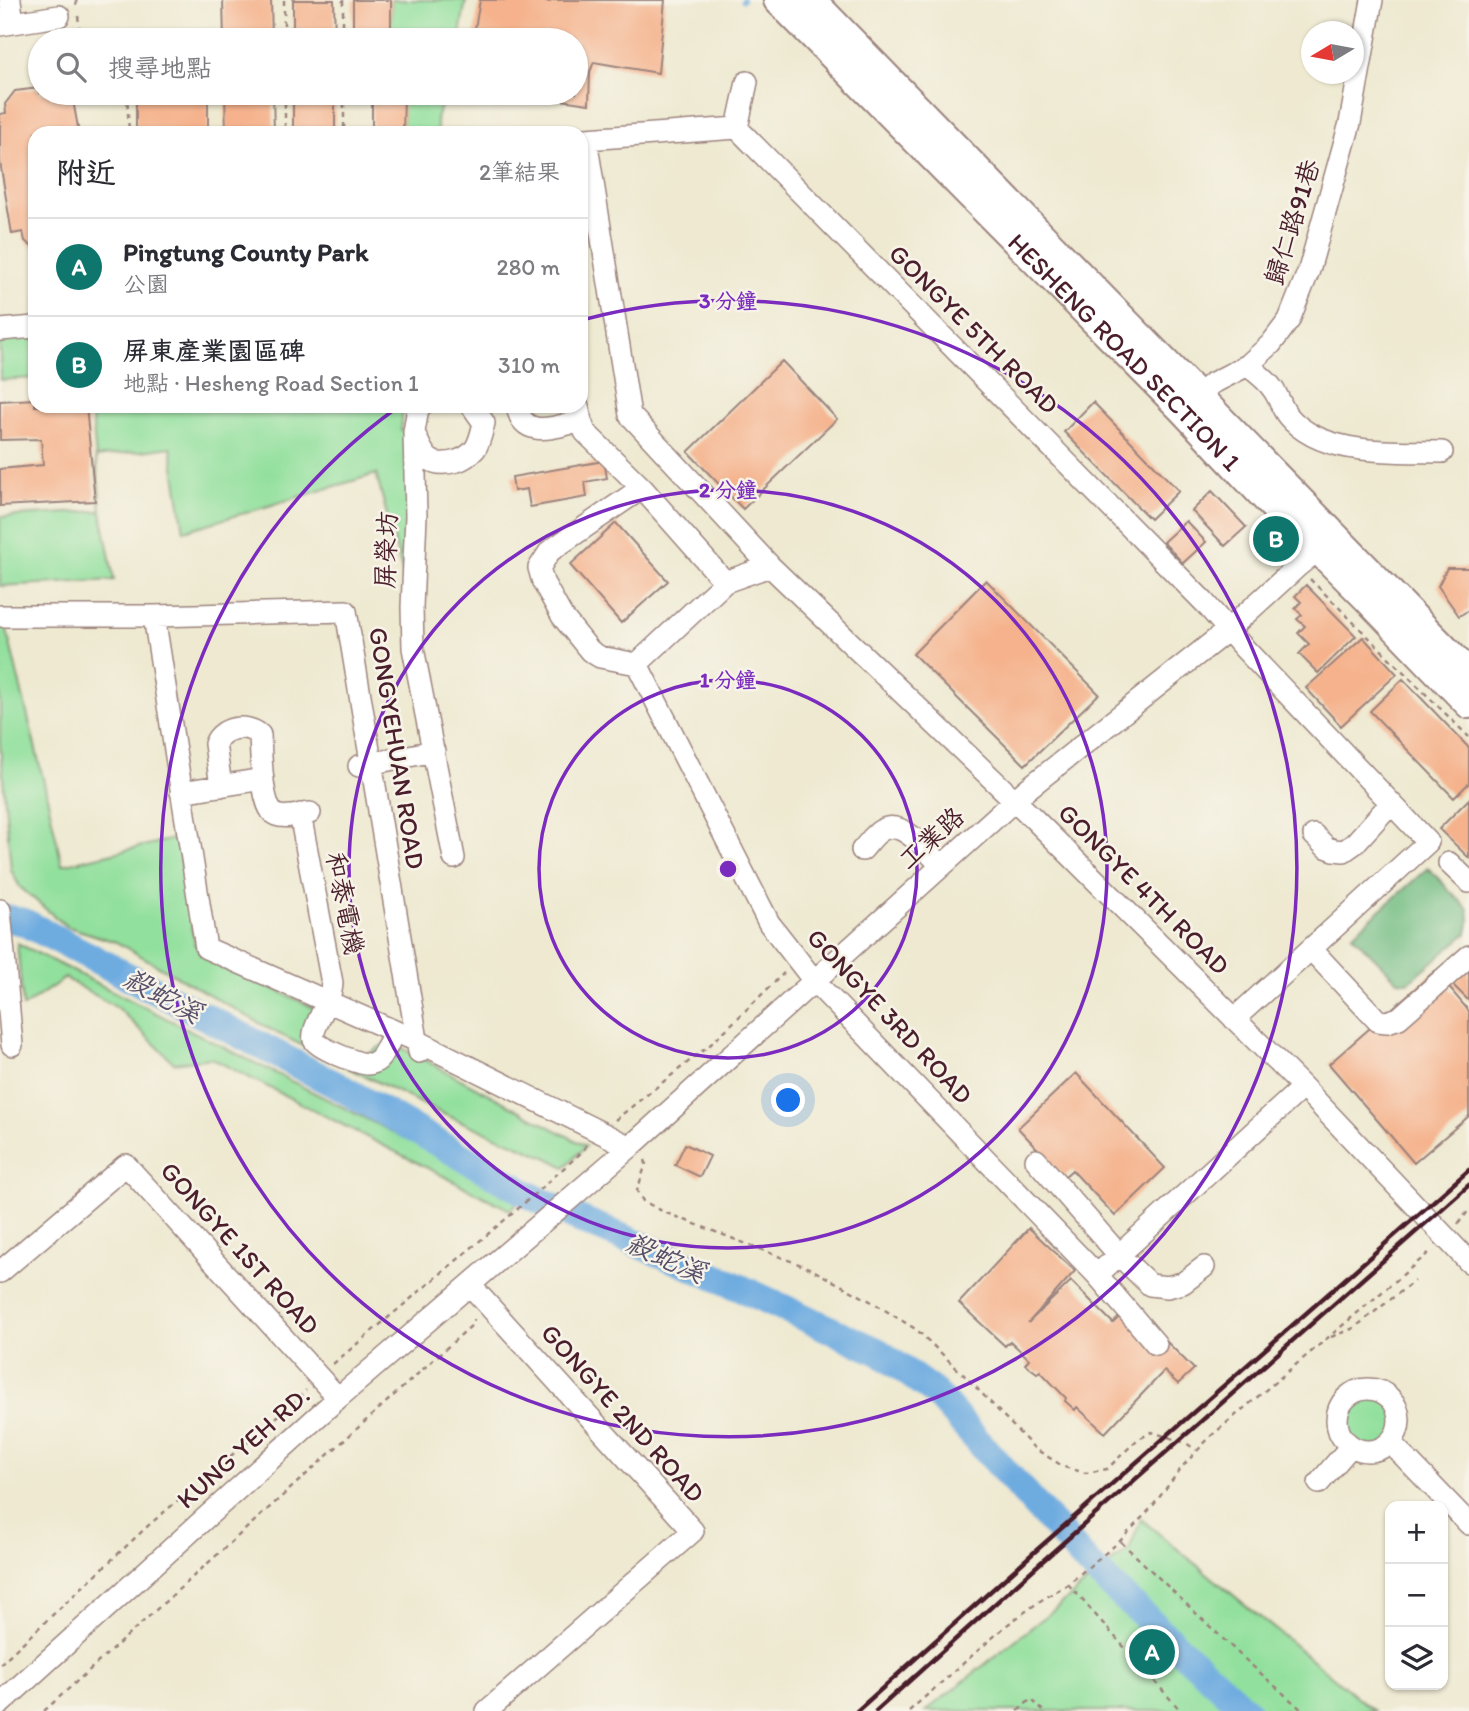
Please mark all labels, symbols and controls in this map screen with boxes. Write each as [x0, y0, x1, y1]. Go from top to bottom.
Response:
north arrow [1301, 21, 1364, 84]
search box [28, 28, 588, 105]
icon: search [52, 48, 90, 86]
text: 搜尋地點 [108, 52, 212, 84]
text: 附近 [56, 154, 116, 191]
street label: 歸仁路91巷 [1258, 155, 1326, 289]
text: 2筆結果 [479, 158, 560, 186]
street label: HESHENG ROAD SECTION 1 [1001, 226, 1248, 478]
text: Pingtung County Park [123, 236, 368, 268]
street label: GONGYE 5TH ROAD [882, 237, 1066, 421]
text: A [72, 253, 86, 281]
text: 280 m [497, 253, 560, 281]
text: 公園 [123, 270, 169, 298]
text: 3 分鐘 [699, 288, 757, 313]
text: 屏東產業園區碑 [123, 335, 305, 367]
text: B [72, 351, 86, 379]
text: 310 m [498, 351, 560, 379]
text: 地點 · Hesheng Road Section 1 [123, 369, 419, 397]
text: 2 分鐘 [699, 477, 757, 502]
street label: 屏榮坊 [369, 510, 403, 590]
pin: B [1253, 513, 1299, 565]
street label: GONGYEHUAN ROAD [362, 625, 432, 871]
text: 1 分鐘 [700, 667, 756, 692]
street label: GONGYE 4TH ROAD [1052, 797, 1236, 981]
street label: 工業路 [891, 800, 971, 876]
street label: 和泰電機 [319, 849, 371, 957]
centre of rings [716, 857, 740, 881]
street label: GONGYE 3RD ROAD [800, 922, 980, 1110]
water label: 殺蛇溪 [118, 960, 210, 1031]
your location [771, 1083, 805, 1117]
street label: GONGYE 1ST ROAD [154, 1155, 326, 1341]
water label: 殺蛇溪 [621, 1224, 713, 1290]
street label: GONGYE 2ND ROAD [534, 1317, 712, 1509]
street label: KUNG YEH RD. [170, 1379, 316, 1515]
map controls [1385, 1501, 1448, 1690]
button: + [1385, 1501, 1448, 1564]
button: − [1385, 1564, 1448, 1627]
pin: A [1129, 1626, 1175, 1678]
button: layers [1385, 1627, 1448, 1690]

